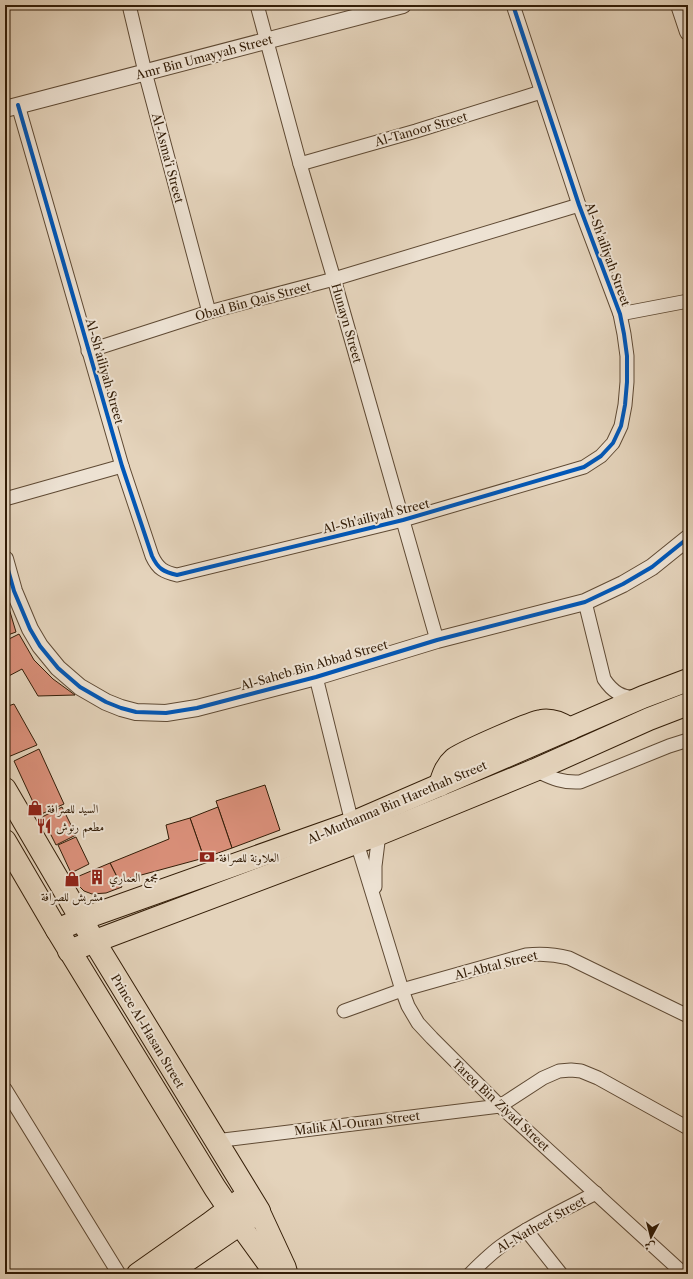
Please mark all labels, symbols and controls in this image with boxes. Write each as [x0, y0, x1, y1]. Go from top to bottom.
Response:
street label: Amr Bin Umayyah Street [133, 31, 275, 83]
street label: Al-Tanoor Street [372, 108, 470, 150]
street label: Al-Asma'i Street [149, 110, 187, 205]
street label: Al-Sh'ailiyah Street [582, 199, 634, 309]
street label: Obad Bin Qais Street [194, 278, 313, 324]
street label: Hunayn Street [328, 281, 366, 365]
street label: Al-Sh'ailiyah Street [82, 315, 127, 426]
street label: Al-Sh'ailiyah Street [320, 495, 432, 537]
street label: Al-Saheb Bin Abbad Street [238, 637, 390, 694]
street label: Al-Muthanna Bin Harethah Street [304, 757, 490, 847]
shop icon: السيد للصرافة [26, 799, 44, 817]
place label: السيد للصرافة [47, 801, 99, 817]
restaurant icon: مطعم رنوش [35, 817, 53, 835]
place label: مطعم رنوش [56, 819, 104, 838]
bank icon: العلاونة للصرافة [198, 848, 216, 866]
place label: العلاونة للصرافة [219, 850, 280, 866]
building icon: مجمع العماري [88, 868, 106, 886]
shop icon: مشربش للصرافة [63, 870, 81, 888]
place label: مجمع العماري [109, 870, 158, 889]
place label: مشربش للصرافة [41, 889, 103, 906]
street label: Al-Abtal Street [452, 947, 540, 983]
street label: Prince Al-Hasan Street [108, 971, 188, 1091]
street label: Tareq Bin Ziyad Street [449, 1056, 553, 1155]
street label: Malik Al-Ouran Street [293, 1108, 421, 1138]
street label: Al-Natheef Street [493, 1192, 589, 1256]
north arrow [631, 1217, 671, 1257]
text: ش [643, 1239, 656, 1255]

